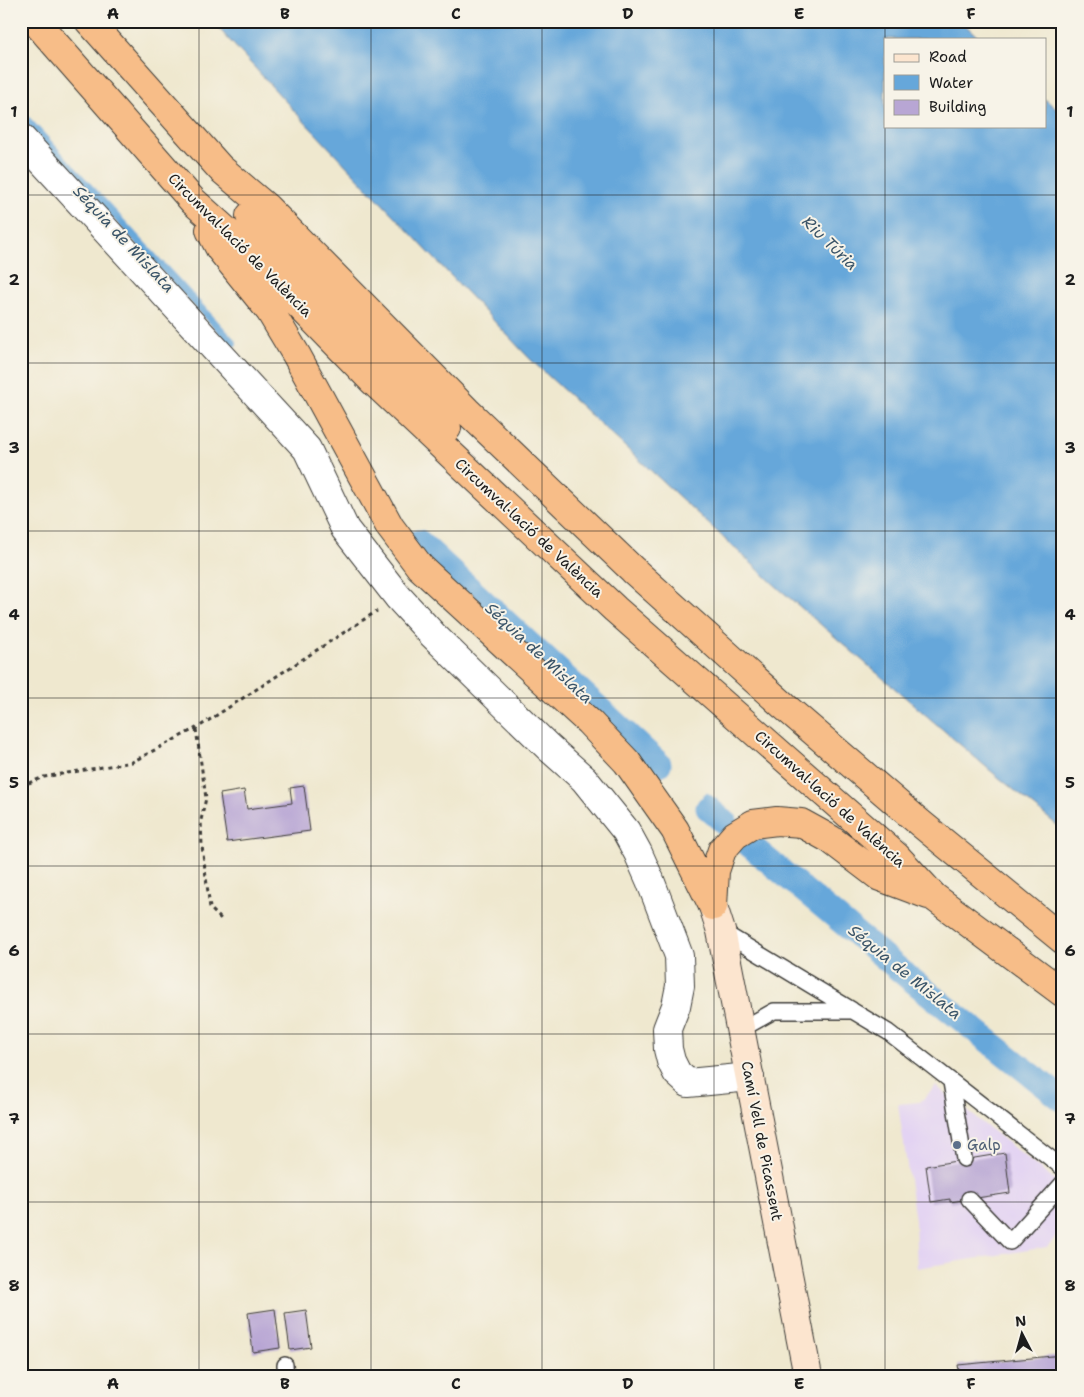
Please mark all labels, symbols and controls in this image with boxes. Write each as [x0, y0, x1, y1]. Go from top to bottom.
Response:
text: A [107, 3, 119, 24]
text: B [280, 3, 290, 24]
text: C [451, 3, 461, 24]
text: D [622, 3, 634, 24]
text: E [794, 3, 804, 24]
text: F [966, 3, 976, 24]
legend [884, 38, 1046, 128]
text: Road [929, 47, 967, 67]
text: Water [929, 73, 973, 93]
text: Building [929, 97, 986, 117]
text: 1 [10, 101, 18, 122]
text: 1 [1066, 101, 1074, 122]
street label: Circumval·lació de València [164, 169, 317, 322]
water label: Séquia de Mislata [69, 181, 179, 297]
water label: Riu Túria [798, 211, 862, 275]
text: 2 [8, 269, 20, 290]
text: 2 [1064, 269, 1076, 290]
text: 3 [8, 437, 20, 458]
text: 3 [1064, 437, 1076, 458]
street label: Circumval·lació de València [451, 454, 608, 603]
water label: Séquia de Mislata [481, 598, 597, 708]
text: 4 [8, 604, 20, 625]
text: 4 [1064, 604, 1076, 625]
street label: Circumval·lació de València [751, 726, 910, 872]
text: 5 [9, 772, 19, 793]
text: 5 [1065, 772, 1075, 793]
water label: Séquia de Mislata [844, 920, 966, 1024]
text: 6 [8, 940, 20, 961]
text: 6 [1064, 940, 1076, 961]
street label: Camí Vell de Picassent [737, 1059, 787, 1223]
text: 7 [8, 1108, 20, 1129]
text: 7 [1064, 1108, 1076, 1129]
place label: Galp [967, 1135, 1001, 1155]
marker: Galp [951, 1139, 963, 1151]
text: 8 [8, 1275, 20, 1296]
text: 8 [1064, 1275, 1076, 1296]
north arrow [996, 1310, 1046, 1360]
text: N [1014, 1312, 1027, 1331]
text: A [107, 1373, 119, 1394]
text: B [280, 1373, 290, 1394]
text: C [451, 1373, 461, 1394]
text: D [622, 1373, 634, 1394]
text: E [794, 1373, 804, 1394]
text: F [966, 1373, 976, 1394]

